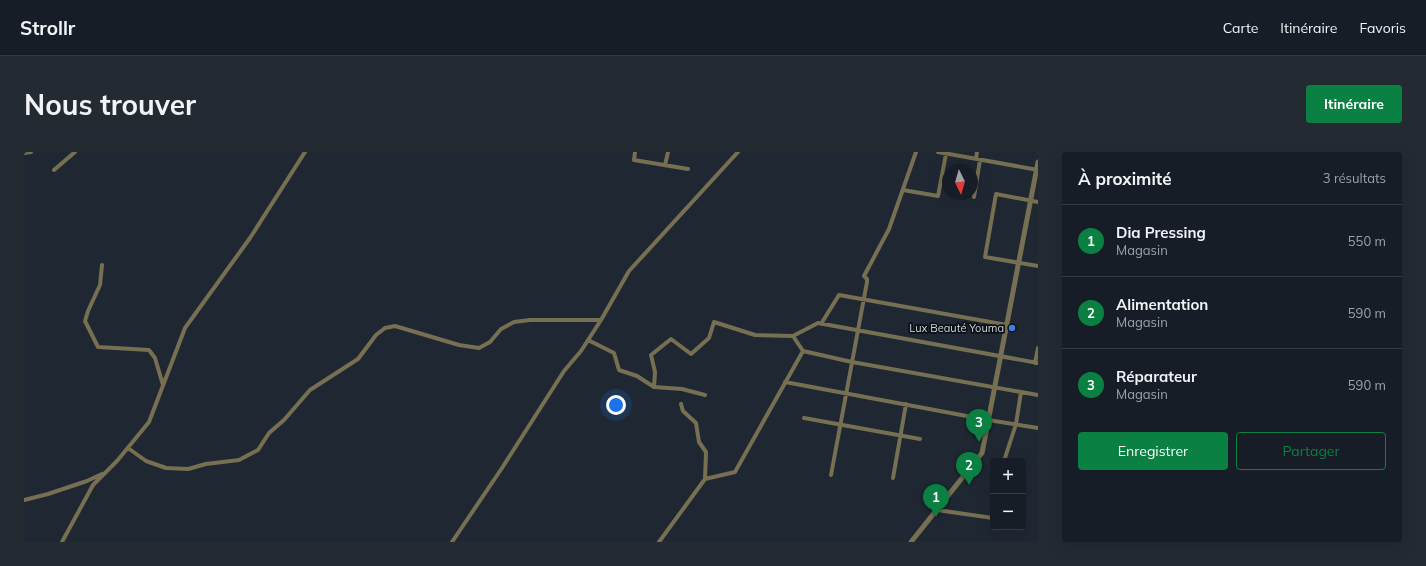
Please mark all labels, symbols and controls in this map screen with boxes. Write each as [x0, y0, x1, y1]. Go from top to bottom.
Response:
text: Strollr [20, 16, 75, 40]
text: Carte [1223, 19, 1258, 37]
text: Itinéraire [1280, 19, 1337, 37]
text: Favoris [1359, 19, 1406, 37]
button: Itinéraire [1306, 85, 1402, 123]
text: Nous trouver [24, 87, 196, 122]
north arrow [942, 164, 978, 200]
text: À proximité [1078, 168, 1172, 189]
text: 3 résultats [1323, 170, 1386, 186]
text: Dia Pressing [1116, 223, 1206, 242]
text: 1 [1087, 233, 1095, 249]
text: 550 m [1348, 233, 1386, 249]
text: Magasin [1116, 242, 1168, 258]
text: Alimentation [1116, 295, 1208, 314]
text: 2 [1087, 305, 1095, 321]
text: 590 m [1348, 305, 1386, 321]
text: Magasin [1116, 314, 1168, 330]
place label: Lux Beauté Youma [909, 321, 1004, 335]
marker: Lux Beauté Youma [1007, 323, 1017, 333]
text: Réparateur [1116, 367, 1197, 386]
text: 3 [1087, 377, 1095, 393]
text: 590 m [1348, 377, 1386, 393]
text: Magasin [1116, 386, 1168, 402]
your location [606, 395, 626, 415]
pin: 3 [966, 409, 992, 442]
button: Enregistrer [1078, 432, 1228, 470]
button: Partager [1236, 432, 1386, 470]
pin: 2 [956, 452, 982, 485]
map controls [990, 458, 1026, 530]
button: + [990, 458, 1026, 494]
pin: 1 [923, 484, 949, 517]
button: − [990, 494, 1026, 530]

